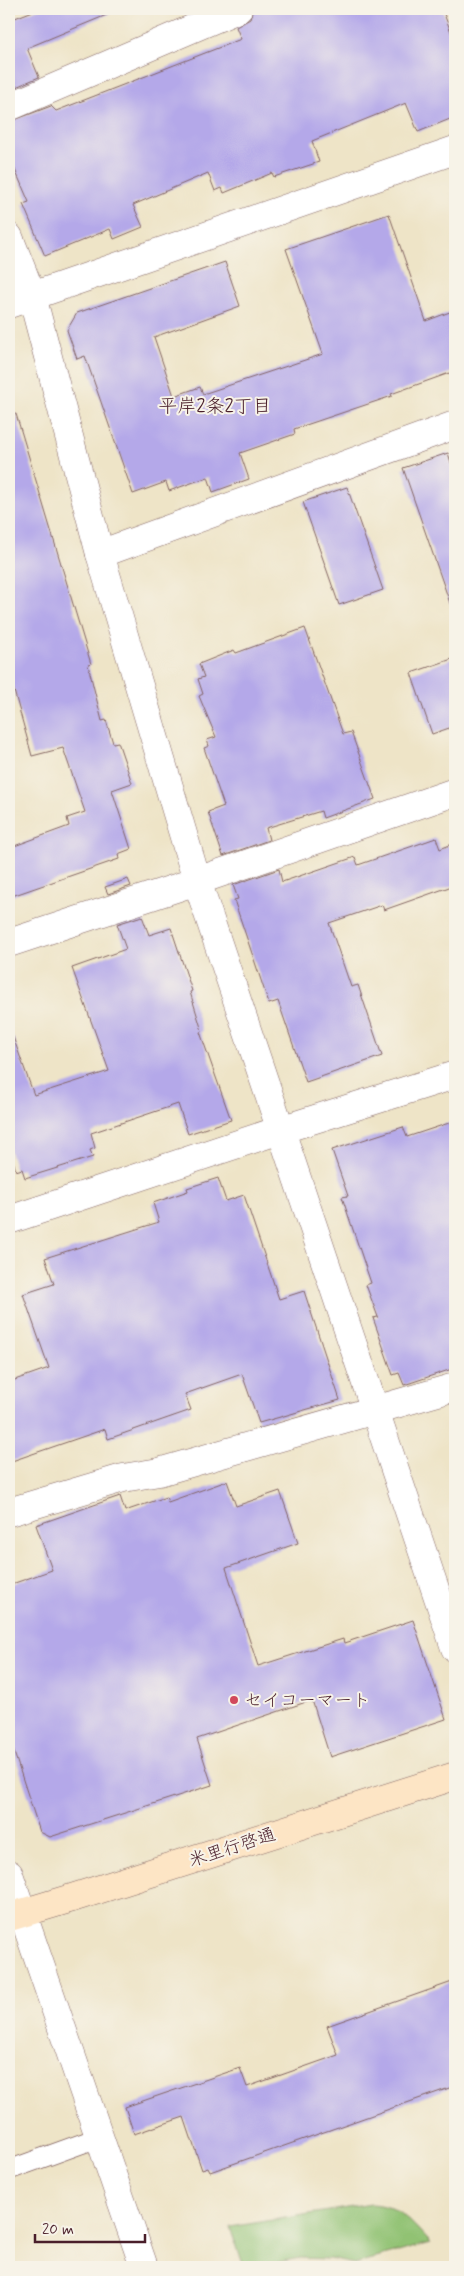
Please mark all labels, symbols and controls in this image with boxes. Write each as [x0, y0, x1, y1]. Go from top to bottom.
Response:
district label: 平岸2条2丁目 [158, 394, 272, 419]
place label: セイコーマート [244, 1689, 370, 1713]
marker: セイコーマート [228, 1694, 240, 1706]
street label: 米里行啓通 [186, 1823, 279, 1873]
scale bar [35, 2211, 145, 2243]
text: 20 m [42, 2220, 74, 2240]

